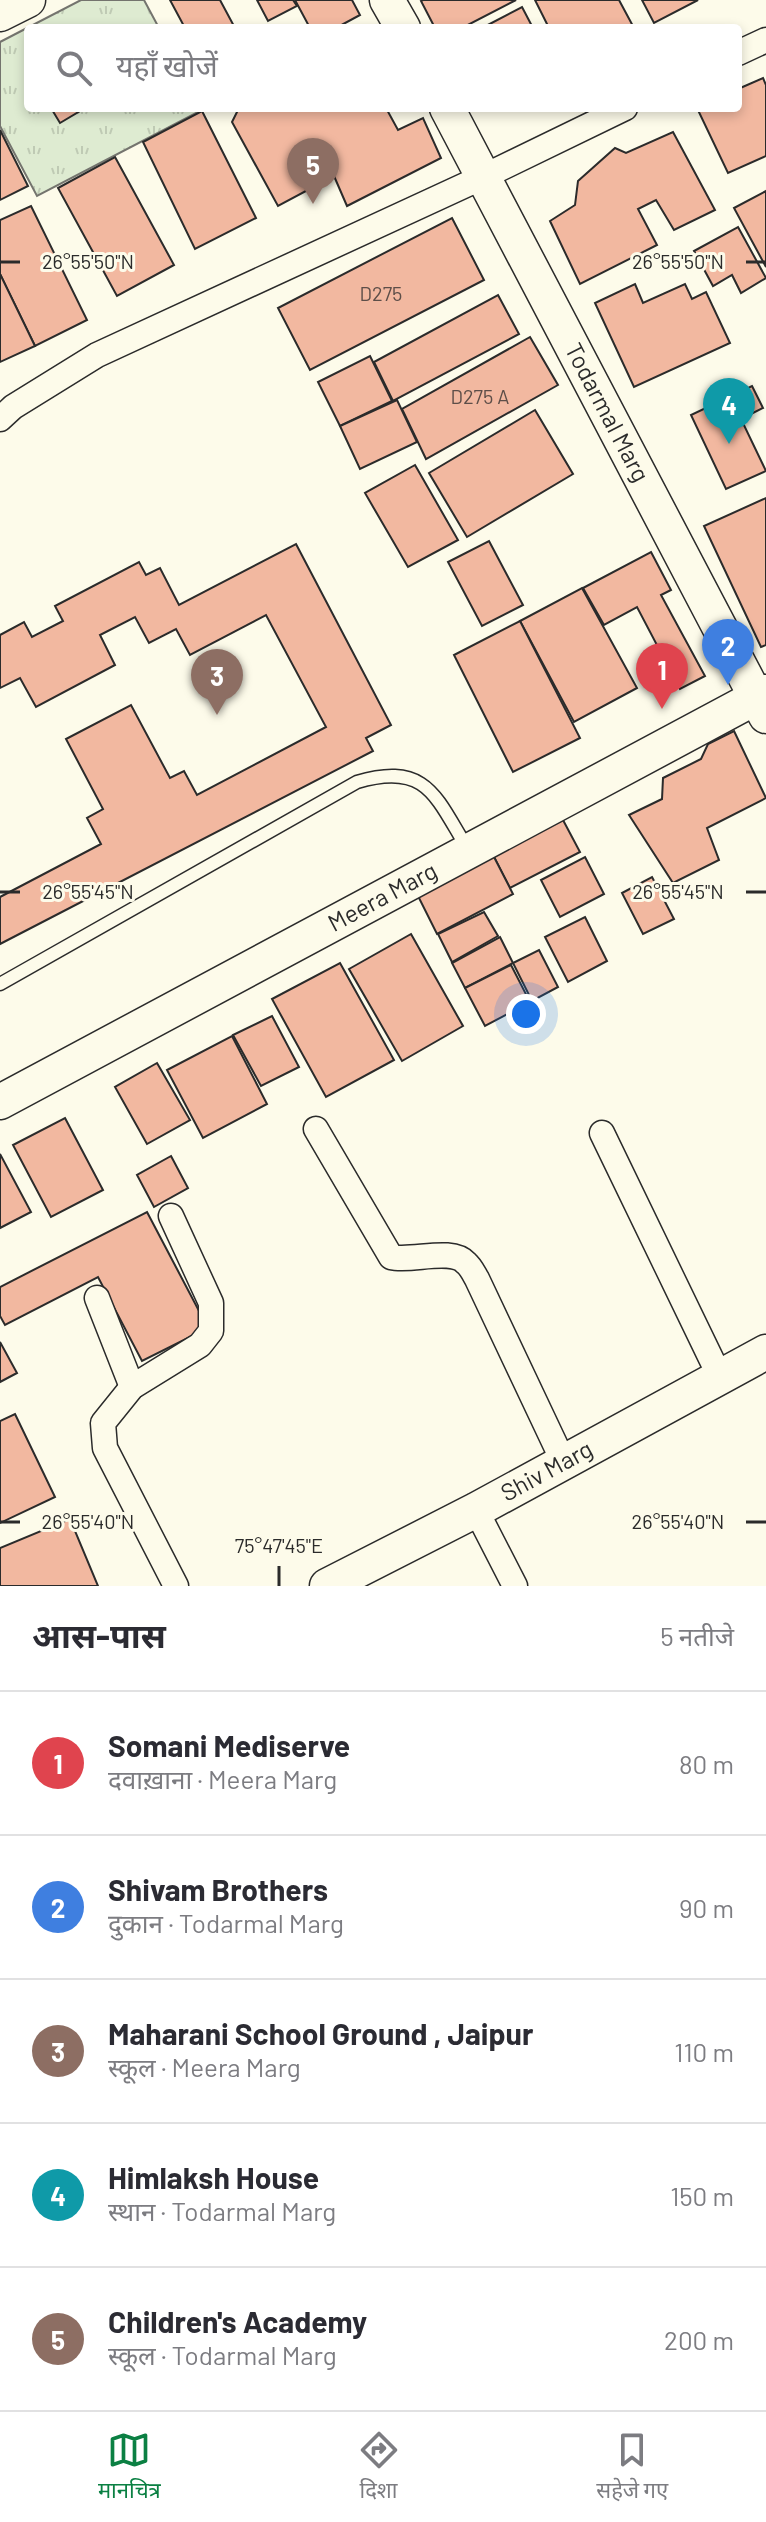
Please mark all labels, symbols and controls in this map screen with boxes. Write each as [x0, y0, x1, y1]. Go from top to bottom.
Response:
search box [24, 24, 742, 112]
icon: search [52, 46, 96, 90]
text: यहाँ खोजें [116, 47, 218, 83]
pin: 5 [287, 138, 339, 204]
text: 26°55'50"N [42, 249, 134, 273]
text: 26°55'50"N [632, 249, 724, 273]
house number: D275 [360, 281, 402, 305]
street label: Todarmal Marg [560, 338, 656, 486]
pin: 4 [703, 378, 755, 444]
house number: D275 A [451, 384, 509, 408]
pin: 2 [702, 619, 754, 685]
pin: 1 [636, 643, 688, 709]
pin: 3 [191, 649, 243, 715]
street label: Meera Marg [323, 855, 441, 937]
text: 26°55'45"N [42, 879, 134, 903]
text: 26°55'45"N [632, 879, 724, 903]
your location [506, 994, 546, 1034]
street label: Shiv Marg [495, 1433, 597, 1507]
text: 26°55'40"N [42, 1509, 134, 1533]
text: 26°55'40"N [632, 1509, 724, 1533]
text: 75°47'45"E [235, 1533, 323, 1557]
text: आस-पास [32, 1614, 166, 1655]
text: 5 नतीजे [660, 1620, 734, 1651]
text: Somani Mediserve [108, 1727, 350, 1763]
text: 1 [53, 1748, 63, 1779]
text: 80 m [679, 1748, 734, 1779]
text: दवाख़ाना · Meera Marg [108, 1763, 337, 1794]
text: Shivam Brothers [108, 1871, 328, 1907]
text: 2 [51, 1892, 65, 1923]
text: 90 m [679, 1892, 734, 1923]
text: दुकान · Todarmal Marg [108, 1907, 344, 1938]
text: Maharani School Ground , Jaipur [108, 2015, 533, 2051]
text: 3 [51, 2036, 65, 2067]
text: 110 m [674, 2036, 734, 2067]
text: स्कूल · Meera Marg [108, 2051, 301, 2082]
text: Himlaksh House [108, 2159, 319, 2195]
text: 4 [50, 2180, 66, 2211]
text: 150 m [670, 2180, 734, 2211]
text: स्थान · Todarmal Marg [108, 2195, 336, 2226]
text: Children's Academy [108, 2303, 367, 2339]
text: 5 [51, 2324, 65, 2355]
text: 200 m [664, 2324, 734, 2355]
text: स्कूल · Todarmal Marg [108, 2339, 337, 2370]
tab: मानचित्र [98, 2428, 161, 2507]
tab: दिशा [357, 2428, 401, 2507]
tab: सहेजे गए [596, 2428, 668, 2507]

